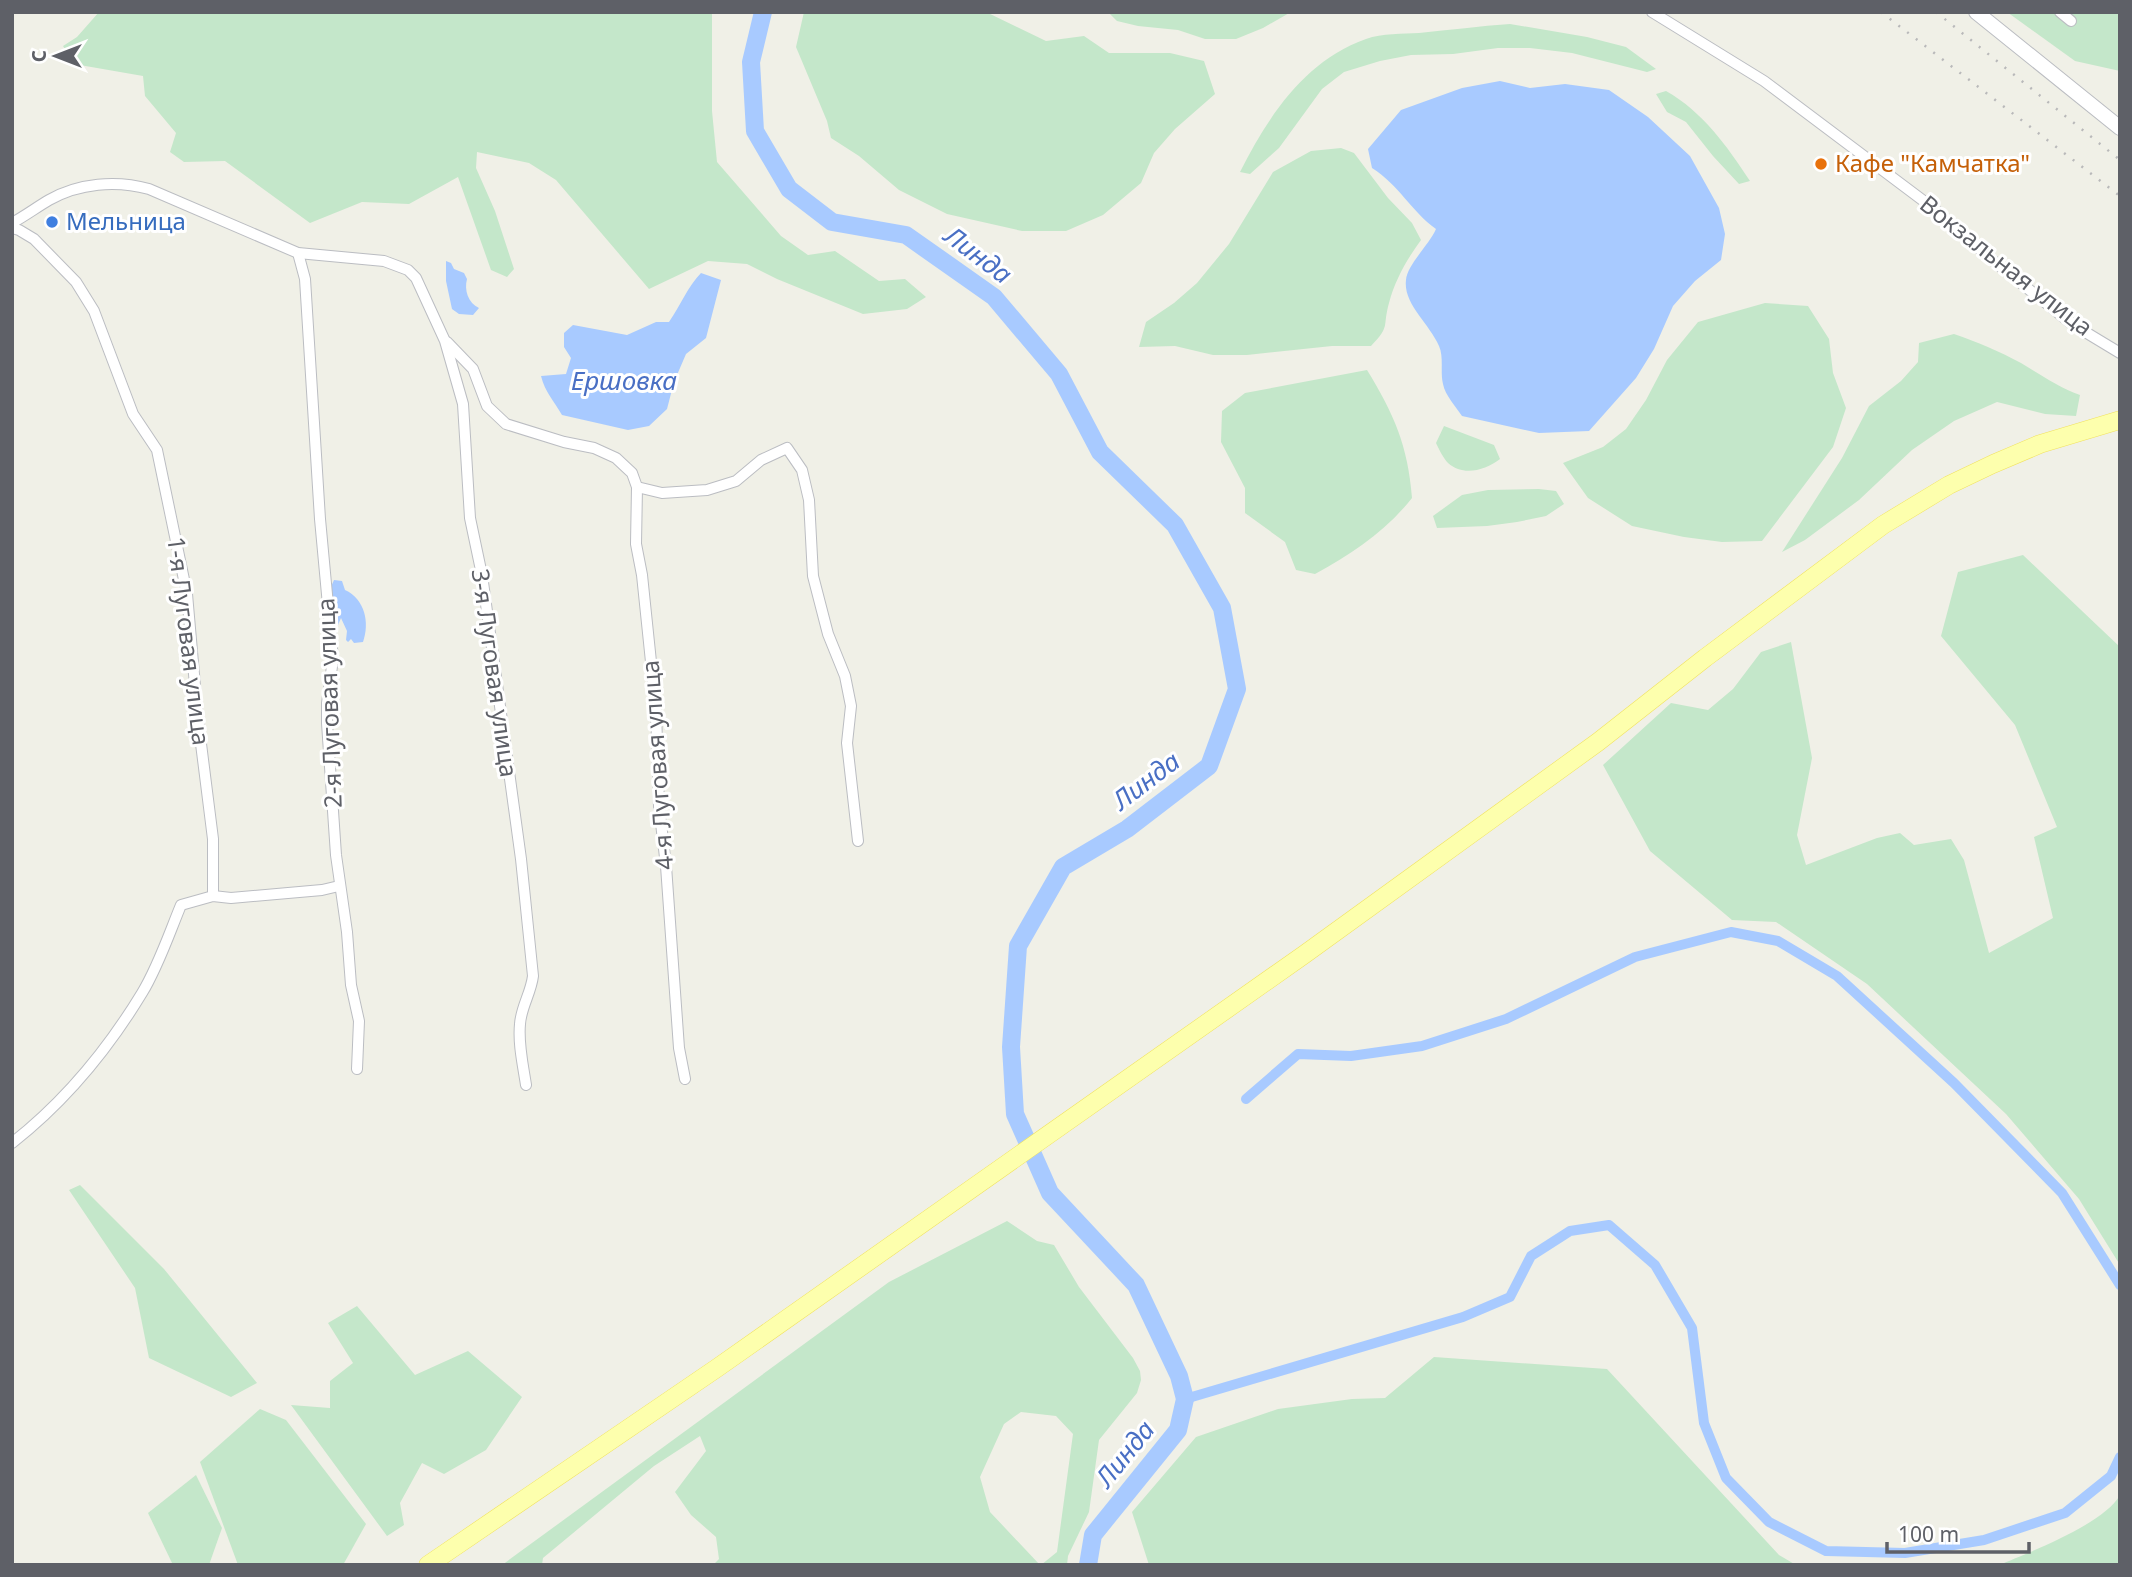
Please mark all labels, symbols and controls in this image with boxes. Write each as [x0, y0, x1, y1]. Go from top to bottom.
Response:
north arrow [21, 21, 91, 91]
text: С [26, 50, 52, 62]
place label: Кафе "Камчатка" [1835, 146, 2030, 179]
marker: Кафе "Камчатка" [1813, 156, 1829, 172]
street label: Вокзальная улица [1914, 187, 2100, 343]
place label: Мельница [66, 204, 186, 237]
marker: Мельница [44, 214, 60, 230]
water label: Линда [936, 216, 1020, 292]
water label: Ершовка [571, 362, 677, 398]
street label: 1-я Луговая улица [160, 535, 219, 747]
street label: 3-я Луговая улица [465, 566, 526, 779]
street label: 2-я Луговая улица [308, 598, 349, 809]
street label: 4-я Луговая улица [633, 659, 680, 871]
water label: Линда [1103, 743, 1187, 818]
water label: Линда [1086, 1412, 1162, 1495]
scale bar [1887, 1510, 2029, 1554]
text: 100 m [1898, 1520, 1959, 1548]

